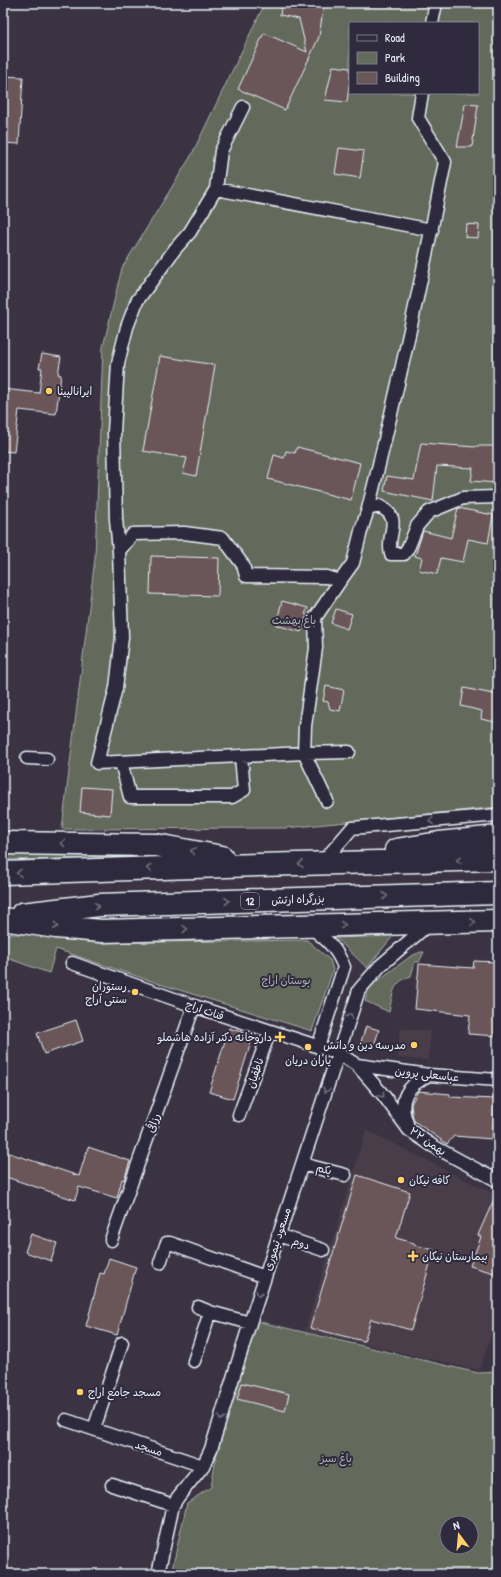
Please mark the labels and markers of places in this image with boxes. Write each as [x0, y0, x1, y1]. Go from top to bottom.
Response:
place label: ایرانالپینا [57, 384, 92, 398]
marker: ایرانالپینا [44, 386, 54, 396]
place label: رستوران سنتی آراج [85, 979, 127, 1007]
marker: رستوران سنتی آراج [130, 987, 140, 997]
place label: داروخانه دکتر آزاده هاشملو [156, 1030, 272, 1045]
marker: داروخانه دکتر آزاده هاشملو [275, 1032, 285, 1042]
place label: مدرسه دین و دانش [323, 1038, 406, 1052]
marker: مدرسه دین و دانش [409, 1040, 419, 1050]
marker: یاران دریان [303, 1042, 313, 1052]
place label: یاران دریان [285, 1053, 331, 1067]
place label: کافه نیکان [409, 1173, 450, 1187]
marker: کافه نیکان [396, 1175, 406, 1185]
place label: بیمارستان نیکان [422, 1249, 488, 1264]
marker: بیمارستان نیکان [407, 1250, 419, 1262]
place label: مسجد جامع اراج [88, 1385, 161, 1401]
marker: مسجد جامع اراج [75, 1387, 85, 1397]

